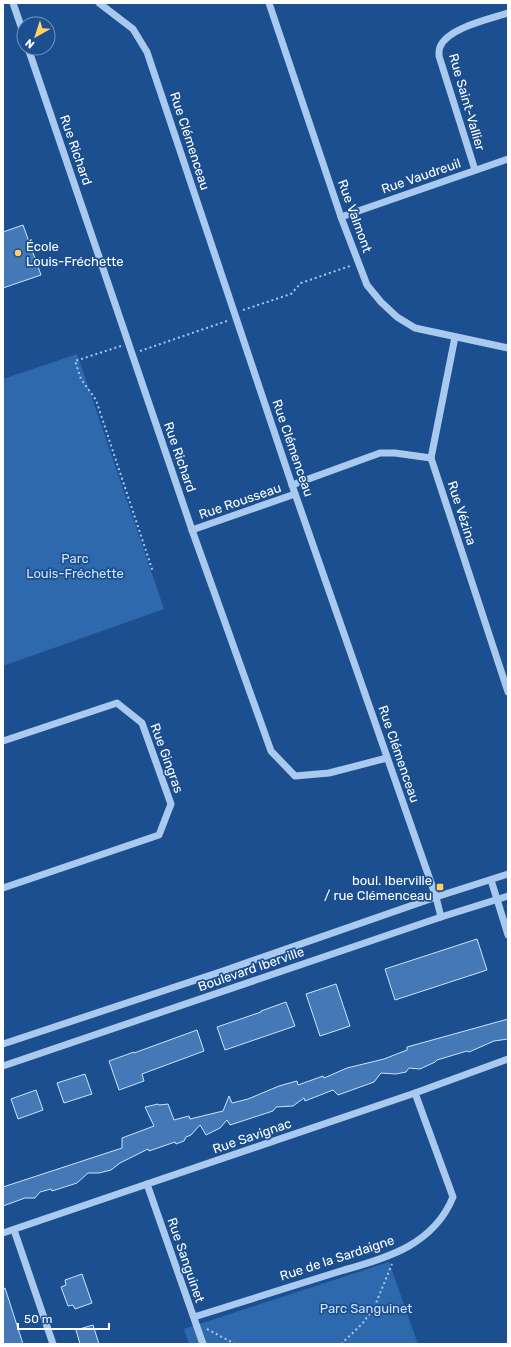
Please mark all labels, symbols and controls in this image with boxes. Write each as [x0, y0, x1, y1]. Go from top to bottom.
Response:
north arrow [16, 16, 56, 56]
text: N [23, 36, 37, 51]
street label: Rue Saint-Vallier [446, 52, 488, 152]
street label: Rue Clémenceau [167, 90, 213, 192]
street label: Rue Richard [57, 113, 95, 187]
street label: Rue Vaudreuil [379, 155, 463, 197]
street label: Rue Valmont [335, 178, 375, 254]
place label: École Louis-Fréchette [26, 239, 124, 269]
marker: École Louis-Fréchette [13, 248, 23, 258]
street label: Rue Clémenceau [269, 397, 317, 499]
street label: Rue Richard [161, 420, 199, 494]
street label: Rue Vézina [445, 479, 479, 547]
street label: Rue Rousseau [197, 480, 283, 522]
park label: Parc Louis-Fréchette [26, 551, 124, 581]
street label: Rue Clémenceau [375, 703, 423, 805]
street label: Rue Gingras [147, 721, 187, 796]
place label: boul. Iberville / rue Clémenceau [324, 873, 432, 903]
marker: boul. Iberville / rue Clémenceau [435, 882, 445, 892]
street label: Boulevard Iberville [196, 944, 306, 994]
street label: Rue Savignac [211, 1116, 294, 1157]
street label: Rue Sanguinet [163, 1216, 208, 1305]
street label: Rue de la Sardaigne [278, 1232, 396, 1285]
park label: Parc Sanguinet [320, 1301, 412, 1317]
scale bar [18, 1305, 109, 1331]
text: 50 m [24, 1312, 52, 1326]

